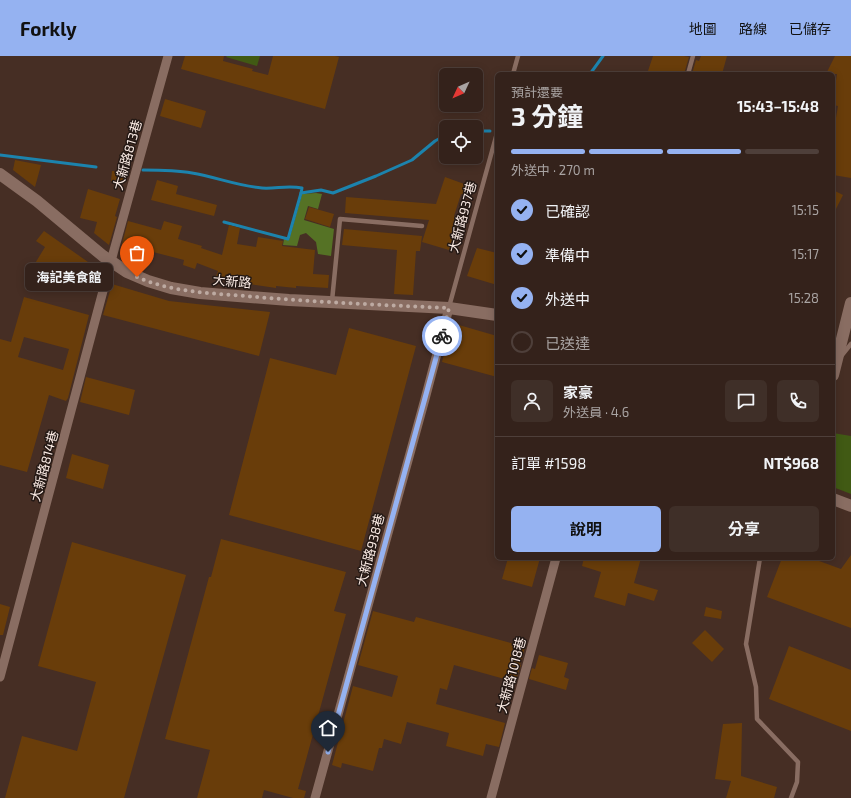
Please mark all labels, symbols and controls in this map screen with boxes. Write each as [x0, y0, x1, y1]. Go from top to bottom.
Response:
text: Forkly [20, 17, 77, 40]
text: 地圖 [689, 20, 717, 37]
text: 路線 [739, 20, 767, 37]
text: 已儲存 [789, 20, 831, 37]
north arrow [439, 68, 483, 112]
map controls [439, 68, 483, 164]
text: 預計還要 [511, 84, 563, 100]
text: 15:43–15:48 [737, 97, 819, 115]
text: 3 分鐘 [511, 100, 583, 131]
street label: 大新路813巷 [109, 118, 145, 192]
button: locate [439, 120, 483, 164]
text: 外送中 · 270 m [511, 162, 595, 178]
street label: 大新路937巷 [445, 180, 479, 254]
icon: check [511, 199, 533, 221]
text: 已確認 [545, 202, 590, 220]
text: 15:15 [792, 202, 819, 218]
pin [120, 236, 154, 277]
icon: bag [126, 242, 148, 264]
icon: check [511, 243, 533, 265]
text: 準備中 [545, 246, 590, 264]
text: 15:17 [792, 246, 819, 262]
callout: 海記美食館 [25, 263, 113, 291]
text: 海記美食館 [36, 269, 102, 285]
street label: 大新路 [212, 271, 252, 291]
icon: check [511, 287, 533, 309]
text: 外送中 [545, 290, 590, 308]
text: 15:28 [789, 290, 819, 306]
courier [422, 316, 462, 356]
icon: bike [431, 325, 453, 347]
text: 已送達 [545, 334, 590, 352]
button: person [511, 380, 553, 422]
button: chat [725, 380, 767, 422]
button: phone [777, 380, 819, 422]
text: 家豪 [563, 383, 593, 401]
text: 外送員 · 4.6 [563, 404, 629, 420]
street label: 大新路814巷 [27, 429, 61, 503]
text: 訂單 #1598 [511, 454, 586, 472]
text: NT$968 [763, 454, 819, 472]
button: 說明 [511, 506, 661, 552]
button: 分享 [669, 506, 819, 552]
street label: 大新路938巷 [353, 512, 387, 588]
street label: 大新路1018巷 [493, 635, 529, 715]
pin [311, 711, 345, 752]
icon: home [317, 717, 339, 739]

